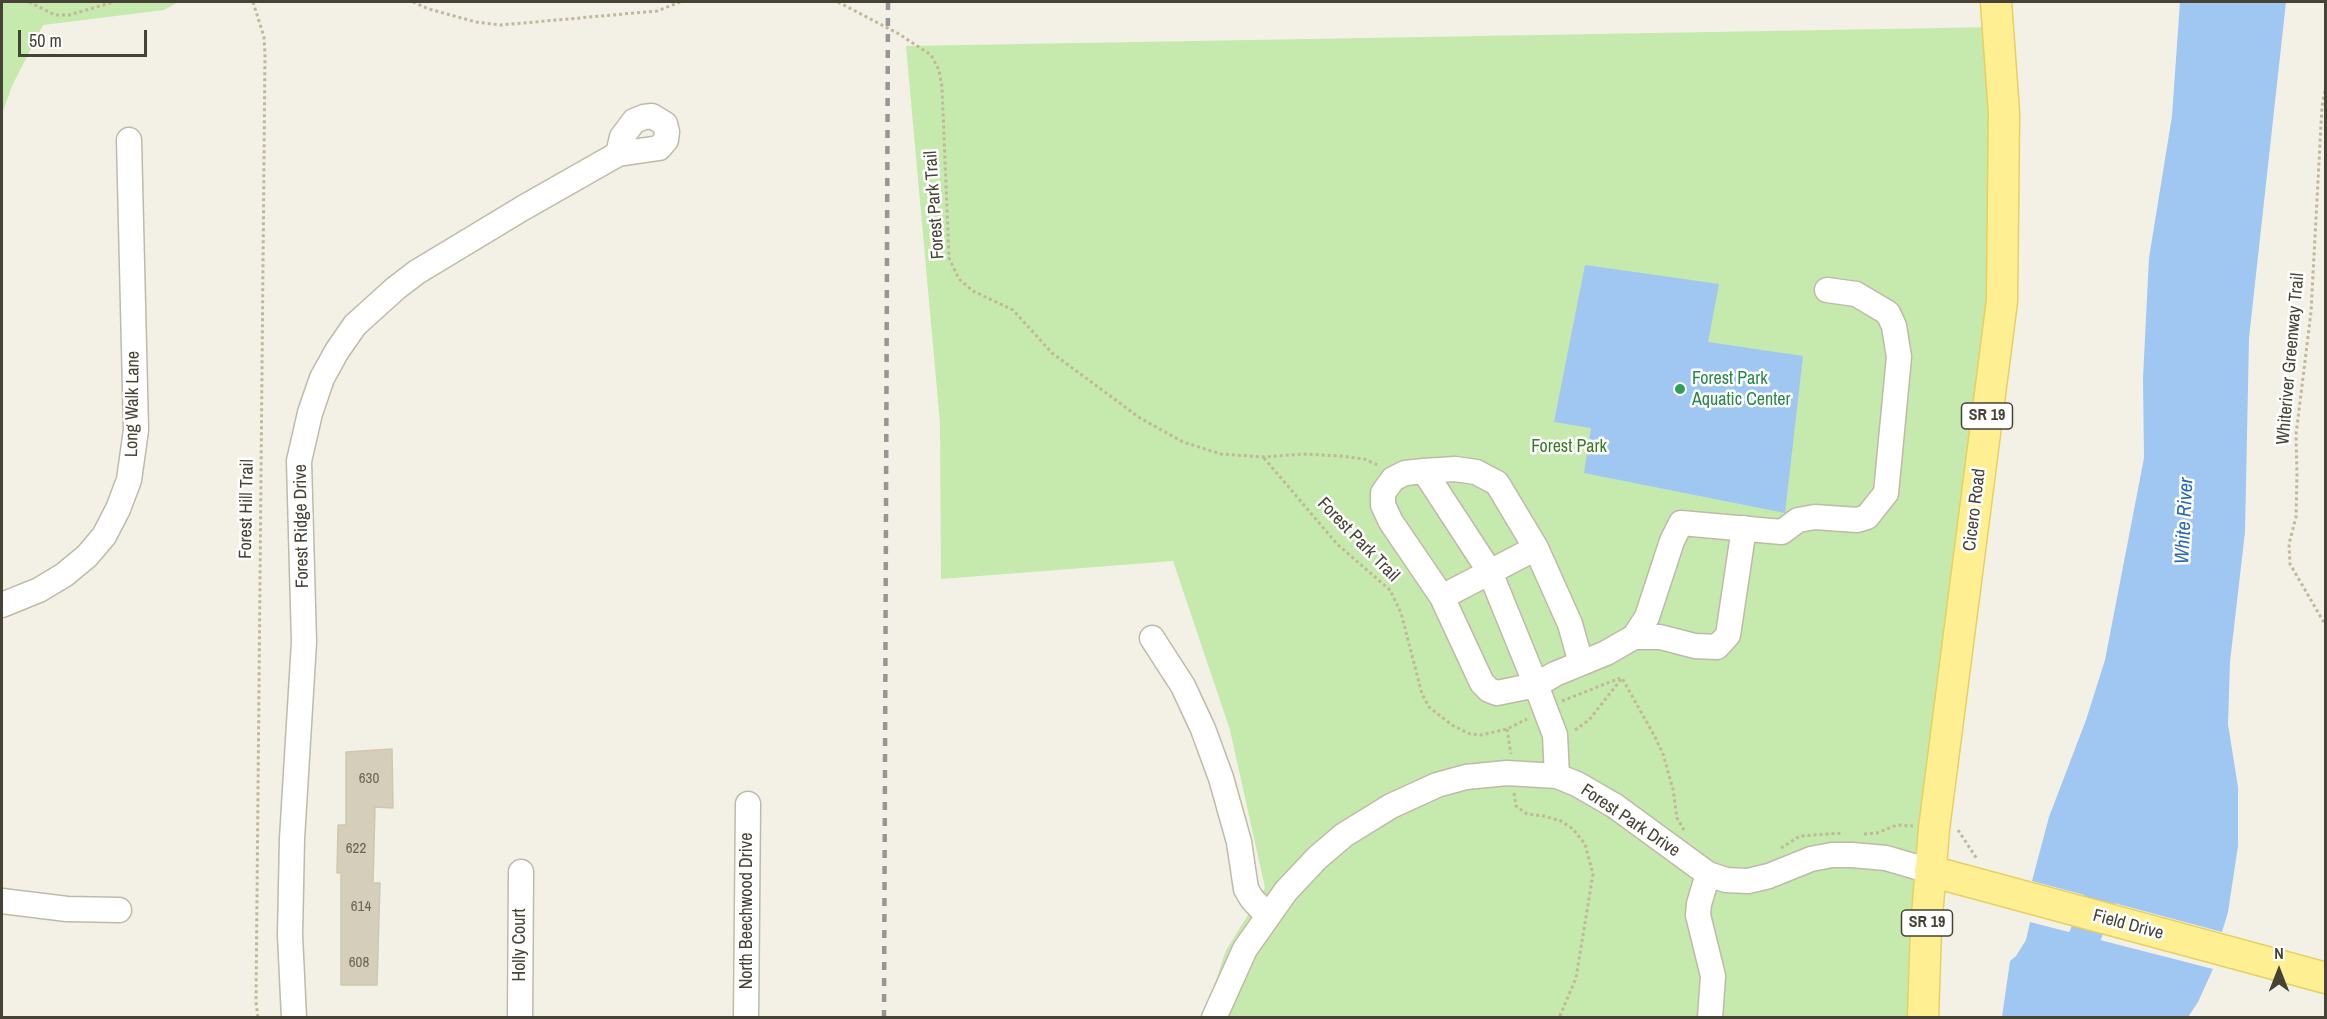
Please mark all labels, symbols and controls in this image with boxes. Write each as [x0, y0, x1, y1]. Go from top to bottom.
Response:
scale bar [21, 18, 150, 56]
text: 50 m [29, 28, 62, 53]
street label: Forest Park Trail [920, 150, 950, 260]
street label: Whiteriver Greenway Trail [2273, 272, 2309, 446]
street label: Long Walk Lane [121, 351, 145, 457]
place label: Forest Park Aquatic Center [1692, 368, 1790, 410]
marker: Forest Park Aquatic Center [1673, 382, 1687, 396]
road number: SR 19 [1962, 403, 2012, 429]
park label: Forest Park [1531, 436, 1607, 458]
street label: Forest Hill Trail [235, 459, 259, 559]
street label: Forest Ridge Drive [290, 464, 314, 588]
street label: Cicero Road [1959, 468, 1991, 552]
water label: White River [2171, 477, 2199, 565]
street label: Forest Park Trail [1312, 493, 1404, 587]
house number: 630 [359, 770, 379, 788]
street label: Forest Park Drive [1576, 780, 1684, 862]
street label: North Beechwood Drive [736, 833, 758, 989]
house number: 622 [346, 840, 366, 858]
house number: 614 [351, 898, 371, 916]
street label: Field Drive [2090, 905, 2166, 945]
street label: Holly Court [509, 909, 531, 981]
road number: SR 19 [1902, 910, 1952, 936]
north arrow [2249, 941, 2309, 1001]
text: N [2274, 942, 2284, 964]
house number: 608 [349, 954, 369, 972]

